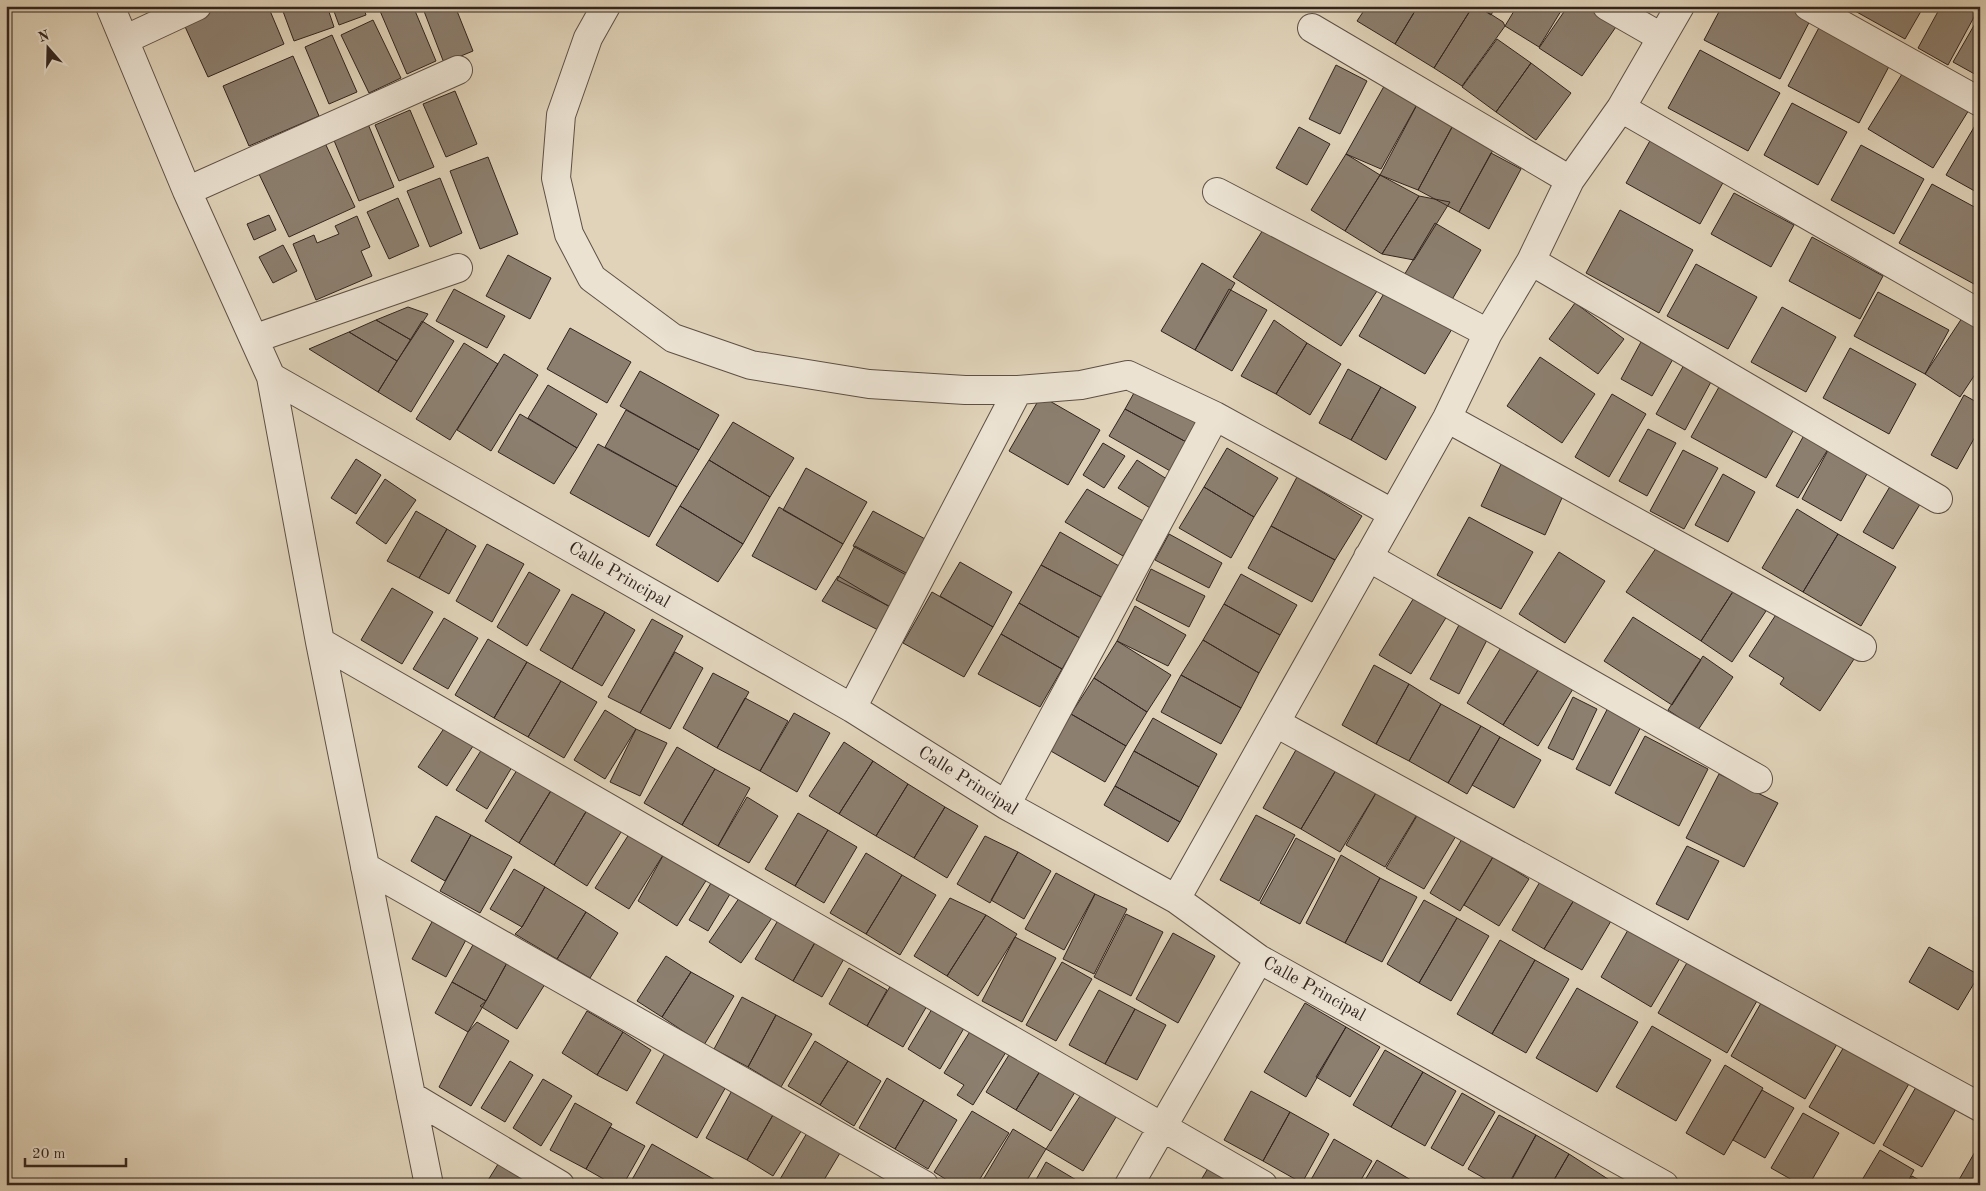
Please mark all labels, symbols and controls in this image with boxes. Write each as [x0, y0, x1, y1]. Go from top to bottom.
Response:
north arrow [22, 22, 72, 72]
text: N [36, 28, 52, 45]
street label: Calle Principal [565, 539, 673, 611]
street label: Calle Principal [915, 743, 1021, 819]
street label: Calle Principal [1260, 953, 1368, 1025]
scale bar [25, 1136, 126, 1168]
text: 20 m [32, 1147, 66, 1162]

